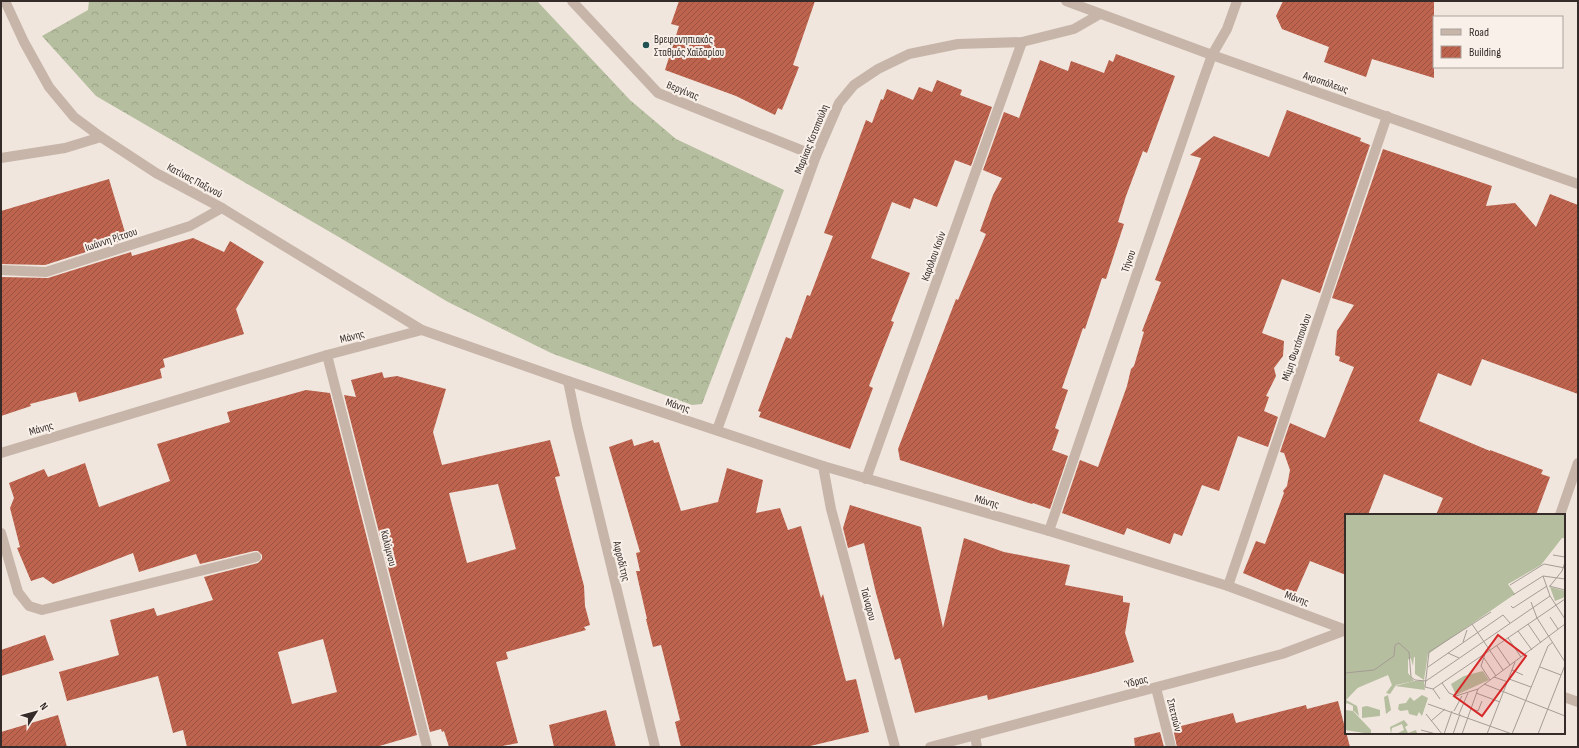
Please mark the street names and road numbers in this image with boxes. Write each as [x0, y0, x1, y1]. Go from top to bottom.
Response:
street label: Ακροπόλεως [1301, 68, 1350, 96]
street label: Βεργίνας [665, 78, 701, 103]
street label: Μαρίκας Κοτοπούλη [792, 102, 831, 176]
street label: Κατίνας Παξινού [165, 160, 225, 201]
street label: Ιωάννη Ρίτσου [83, 225, 139, 254]
street label: Καρόλου Κούν [919, 229, 949, 283]
street label: Τήνου [1119, 248, 1138, 274]
street label: Μίμη Φωτόπουλου [1279, 312, 1314, 382]
street label: Μάνης [338, 327, 366, 346]
street label: Μάνης [664, 395, 692, 415]
street label: Μάνης [27, 419, 55, 438]
street label: Μάνης [973, 492, 1001, 511]
street label: Καλύμνου [378, 529, 399, 568]
street label: Αφροδίτης [610, 539, 633, 583]
street label: Ταίναρου [858, 586, 879, 622]
street label: Μάνης [1283, 588, 1311, 609]
street label: Ύδρας [1122, 672, 1149, 691]
street label: Σπετσών [1164, 697, 1185, 734]

